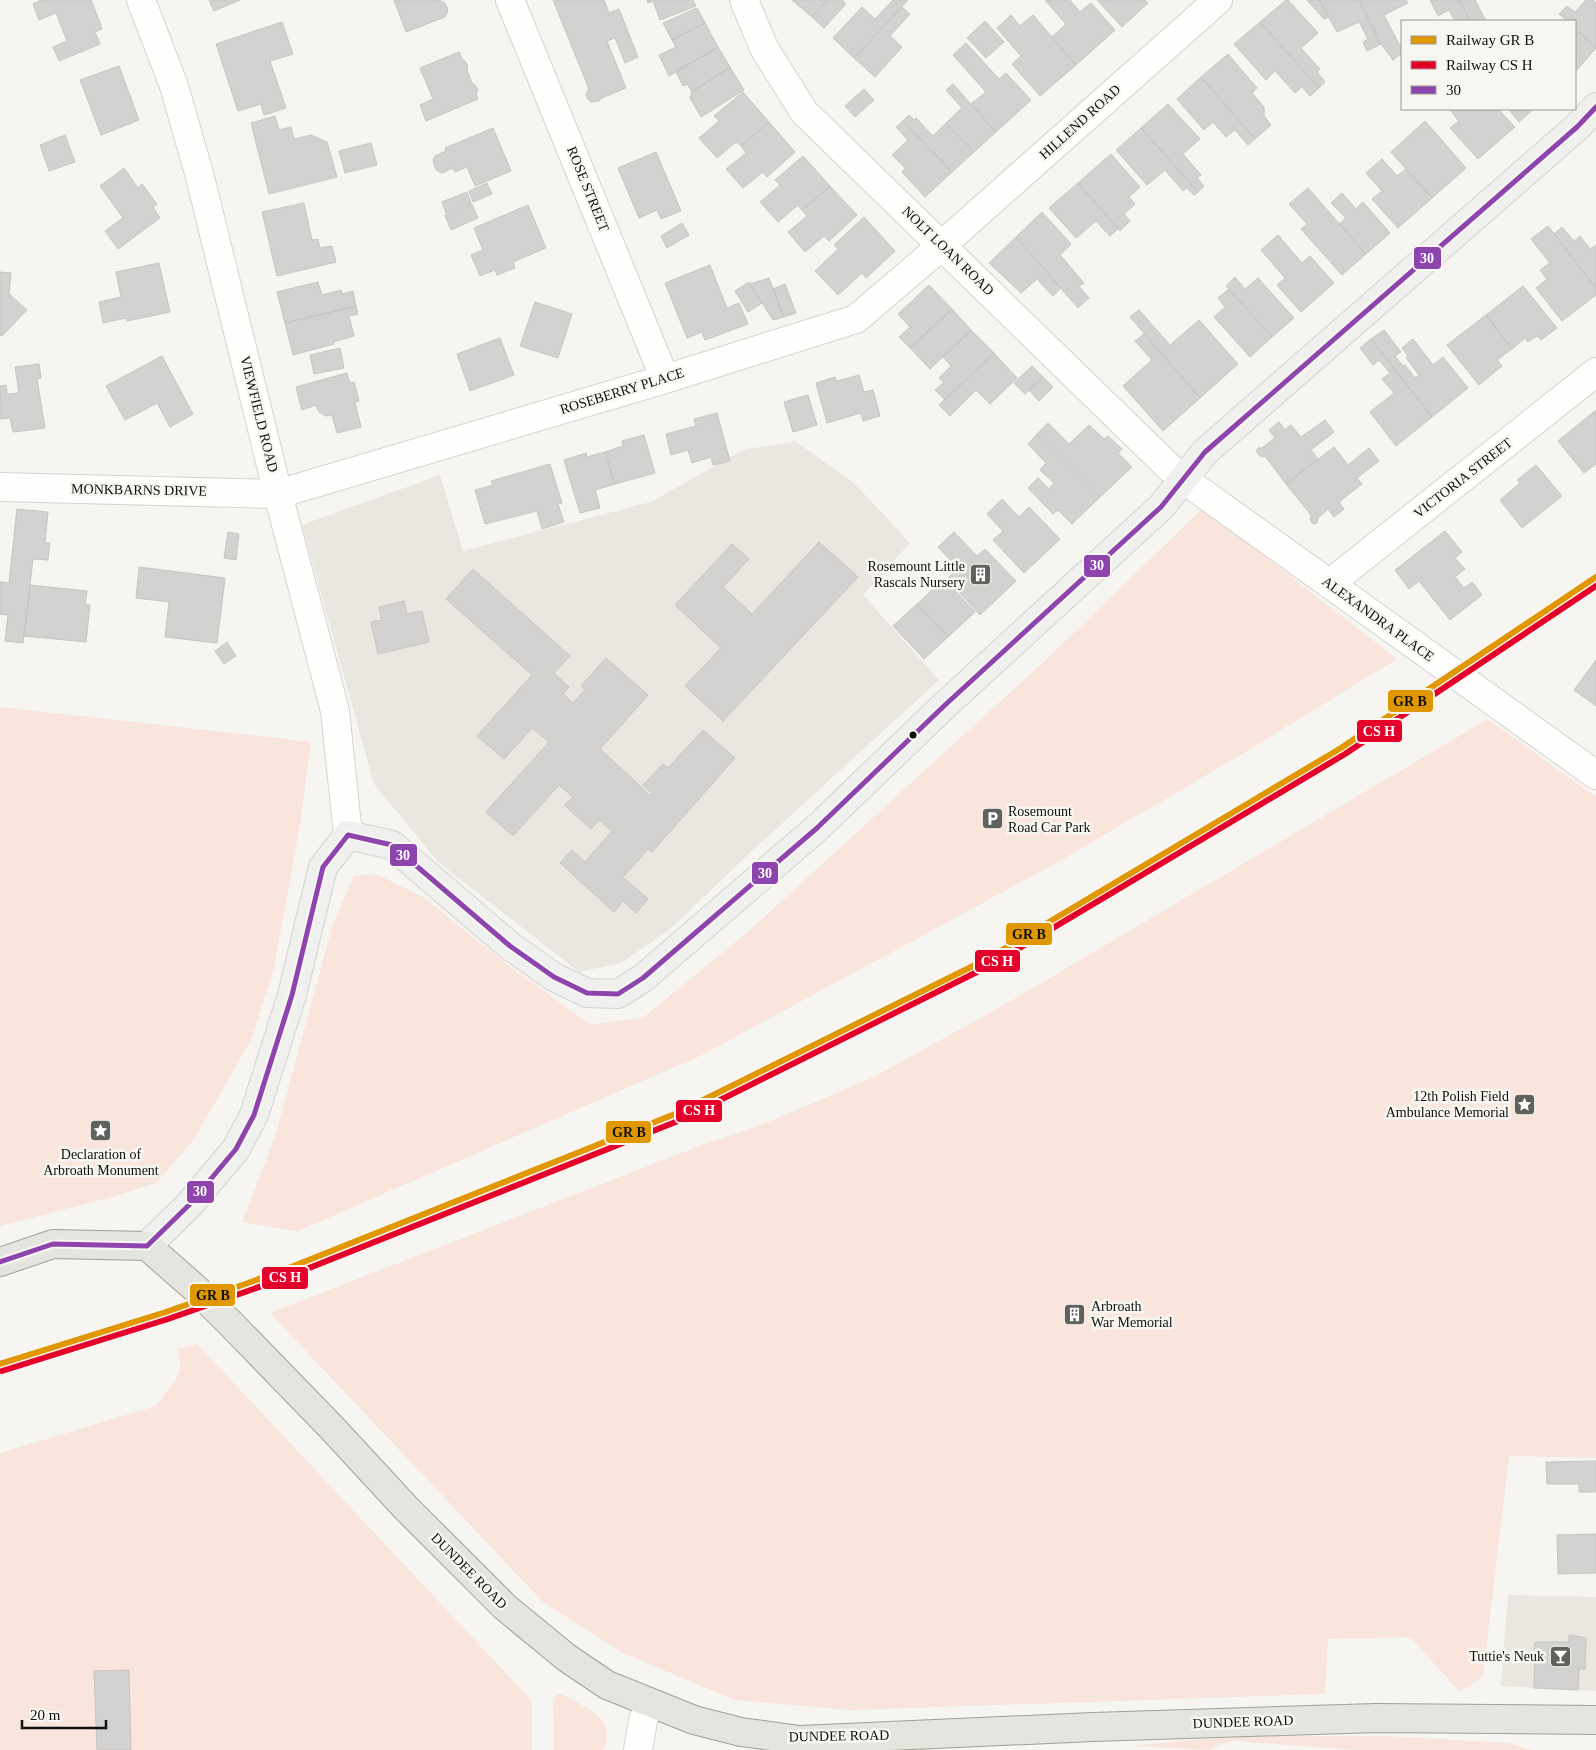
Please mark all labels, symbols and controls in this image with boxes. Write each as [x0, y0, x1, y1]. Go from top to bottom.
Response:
legend [1401, 20, 1576, 110]
text: Railway GR B [1446, 32, 1534, 48]
text: Railway CS H [1446, 57, 1533, 73]
street label: HILLEND ROAD [1036, 82, 1124, 162]
text: 30 [1446, 82, 1461, 98]
street label: ROSE STREET [564, 144, 612, 234]
street label: NOLT LOAN ROAD [899, 203, 997, 299]
line badge: 30 [1413, 246, 1442, 270]
text: 30 [1420, 251, 1434, 266]
street label: VIEWFIELD ROAD [237, 354, 281, 474]
street label: ROSEBERRY PLACE [558, 365, 686, 417]
street label: VICTORIA STREET [1411, 435, 1516, 521]
street label: MONKBARNS DRIVE [71, 481, 207, 499]
line badge: 30 [1083, 554, 1111, 578]
text: 30 [1090, 558, 1104, 573]
place label: Rosemount Little Rascals Nursery [867, 559, 965, 590]
building icon: Rosemount Little Rascals Nursery [969, 562, 993, 586]
street label: ALEXANDRA PLACE [1319, 574, 1437, 664]
line badge: GR B [1387, 689, 1434, 713]
text: GR B [1393, 694, 1427, 709]
line badge: CS H [1356, 719, 1403, 743]
text: CS H [1363, 724, 1395, 739]
unlabelled marker [908, 730, 918, 740]
place label: Rosemount Road Car Park [1008, 804, 1090, 835]
parking icon: Rosemount Road Car Park [980, 807, 1004, 831]
line badge: 30 [389, 843, 418, 867]
text: 30 [396, 848, 410, 863]
line badge: 30 [751, 861, 779, 885]
text: 30 [758, 866, 772, 881]
line badge: GR B [1005, 922, 1053, 946]
text: GR B [1012, 927, 1046, 942]
line badge: CS H [974, 949, 1021, 973]
text: CS H [981, 954, 1013, 969]
place label: 12th Polish Field Ambulance Memorial [1386, 1089, 1509, 1120]
place icon: 12th Polish Field Ambulance Memorial [1513, 1092, 1537, 1116]
line badge: CS H [675, 1099, 723, 1123]
text: CS H [683, 1103, 715, 1118]
place icon: Declaration of Arbroath Monument [89, 1119, 113, 1143]
line badge: GR B [605, 1120, 652, 1144]
text: GR B [612, 1125, 646, 1140]
place label: Declaration of Arbroath Monument [43, 1147, 159, 1178]
line badge: 30 [186, 1180, 215, 1204]
text: 30 [193, 1184, 207, 1199]
line badge: CS H [261, 1266, 309, 1290]
text: CS H [269, 1270, 301, 1285]
line badge: GR B [189, 1283, 236, 1307]
text: GR B [196, 1288, 230, 1303]
place label: Arbroath War Memorial [1091, 1299, 1173, 1330]
building icon: Arbroath War Memorial [1063, 1302, 1087, 1326]
street label: DUNDEE ROAD [428, 1530, 510, 1612]
bar icon: Tuttie's Neuk [1548, 1644, 1572, 1668]
place label: Tuttie's Neuk [1469, 1649, 1544, 1664]
scale bar [22, 1698, 106, 1730]
text: 20 m [30, 1707, 61, 1723]
street label: DUNDEE ROAD [1192, 1713, 1294, 1731]
street label: DUNDEE ROAD [789, 1728, 889, 1744]

